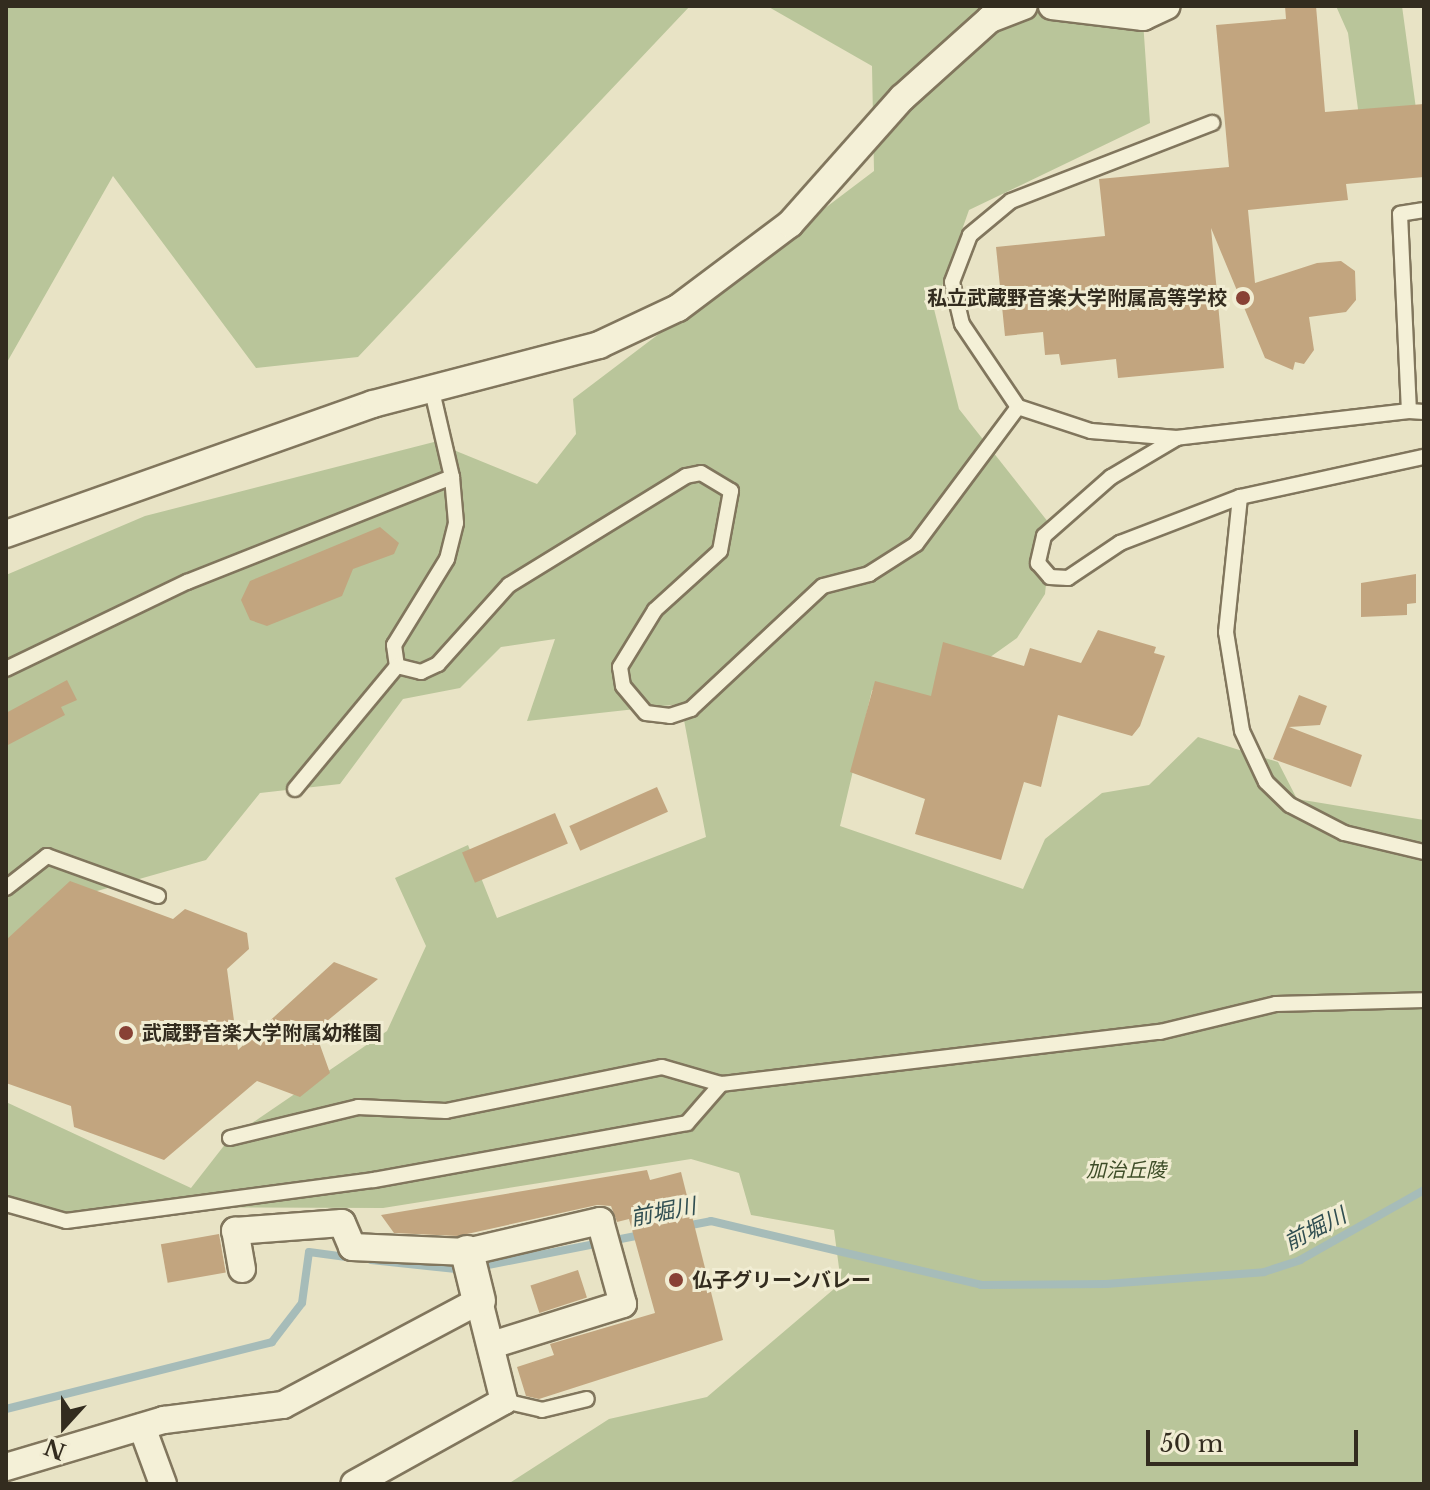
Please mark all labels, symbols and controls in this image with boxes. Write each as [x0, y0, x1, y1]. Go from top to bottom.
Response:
place label: 私立武蔵野音楽大学附属高等学校 [927, 286, 1227, 310]
marker: 私立武蔵野音楽大学附属高等学校 [1234, 289, 1252, 307]
place label: 武蔵野音楽大学附属幼稚園 [142, 1021, 382, 1045]
marker: 武蔵野音楽大学附属幼稚園 [117, 1024, 135, 1042]
park label: 加治丘陵 [1086, 1158, 1166, 1182]
water label: 前堀川 [628, 1193, 698, 1231]
water label: 前堀川 [1280, 1202, 1350, 1256]
place label: 仏子グリーンバレー [692, 1268, 872, 1292]
marker: 仏子グリーンバレー [667, 1271, 685, 1289]
north arrow [24, 1386, 104, 1466]
scale bar [1150, 1414, 1362, 1464]
text: 50 m [1160, 1429, 1223, 1458]
text: N [41, 1433, 70, 1465]

